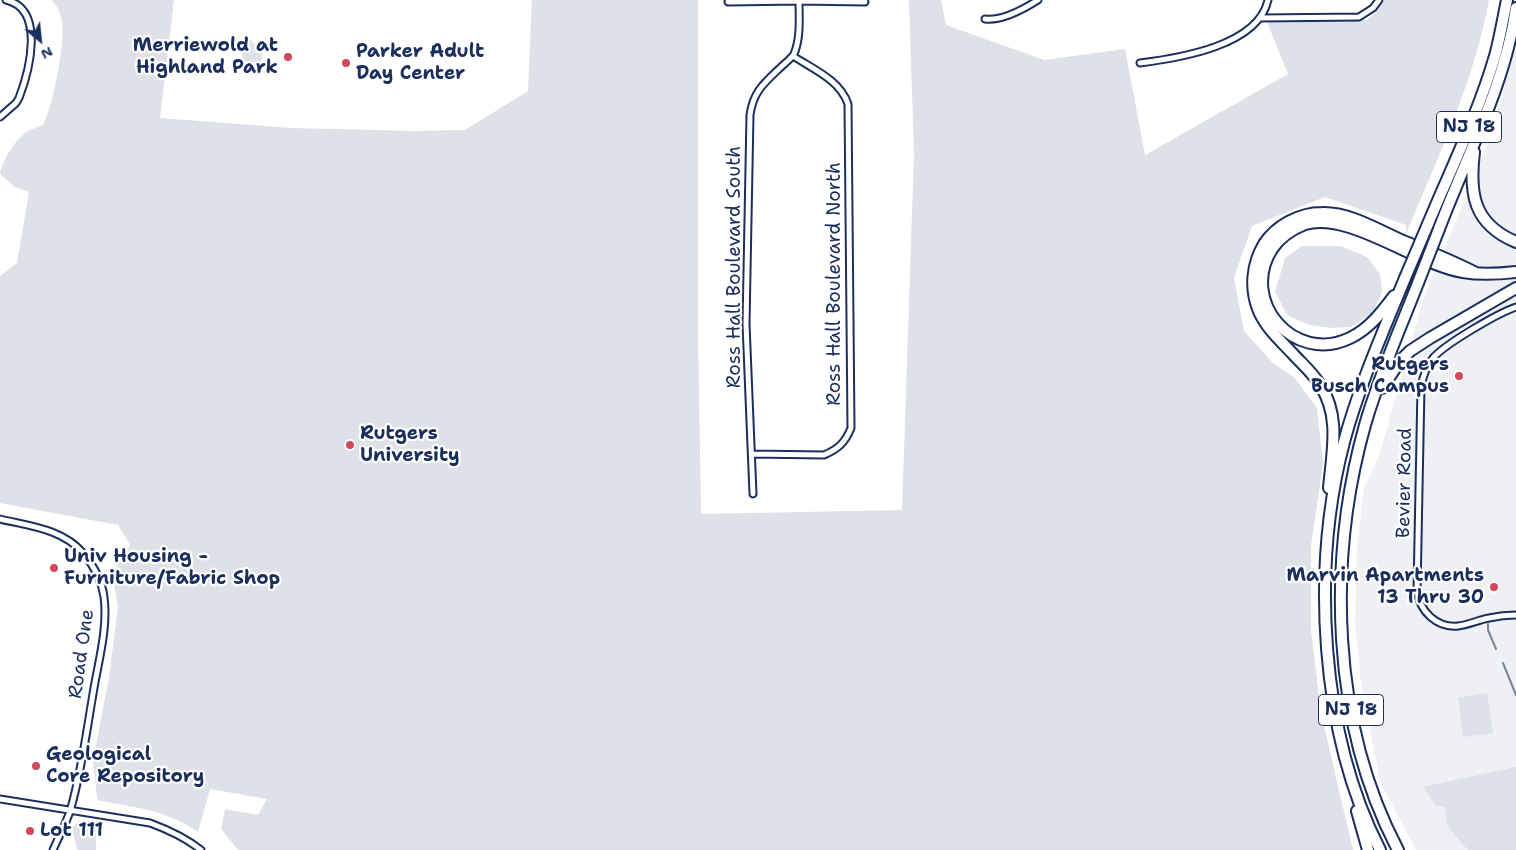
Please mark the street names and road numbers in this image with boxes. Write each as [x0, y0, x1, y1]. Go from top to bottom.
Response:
road number: NJ 18 [1436, 111, 1502, 142]
street label: Ross Hall Boulevard South [724, 146, 746, 388]
street label: Ross Hall Boulevard North [824, 162, 846, 406]
street label: Bevier Road [1393, 428, 1417, 538]
street label: Road One [64, 608, 100, 700]
road number: NJ 18 [1318, 694, 1384, 726]

